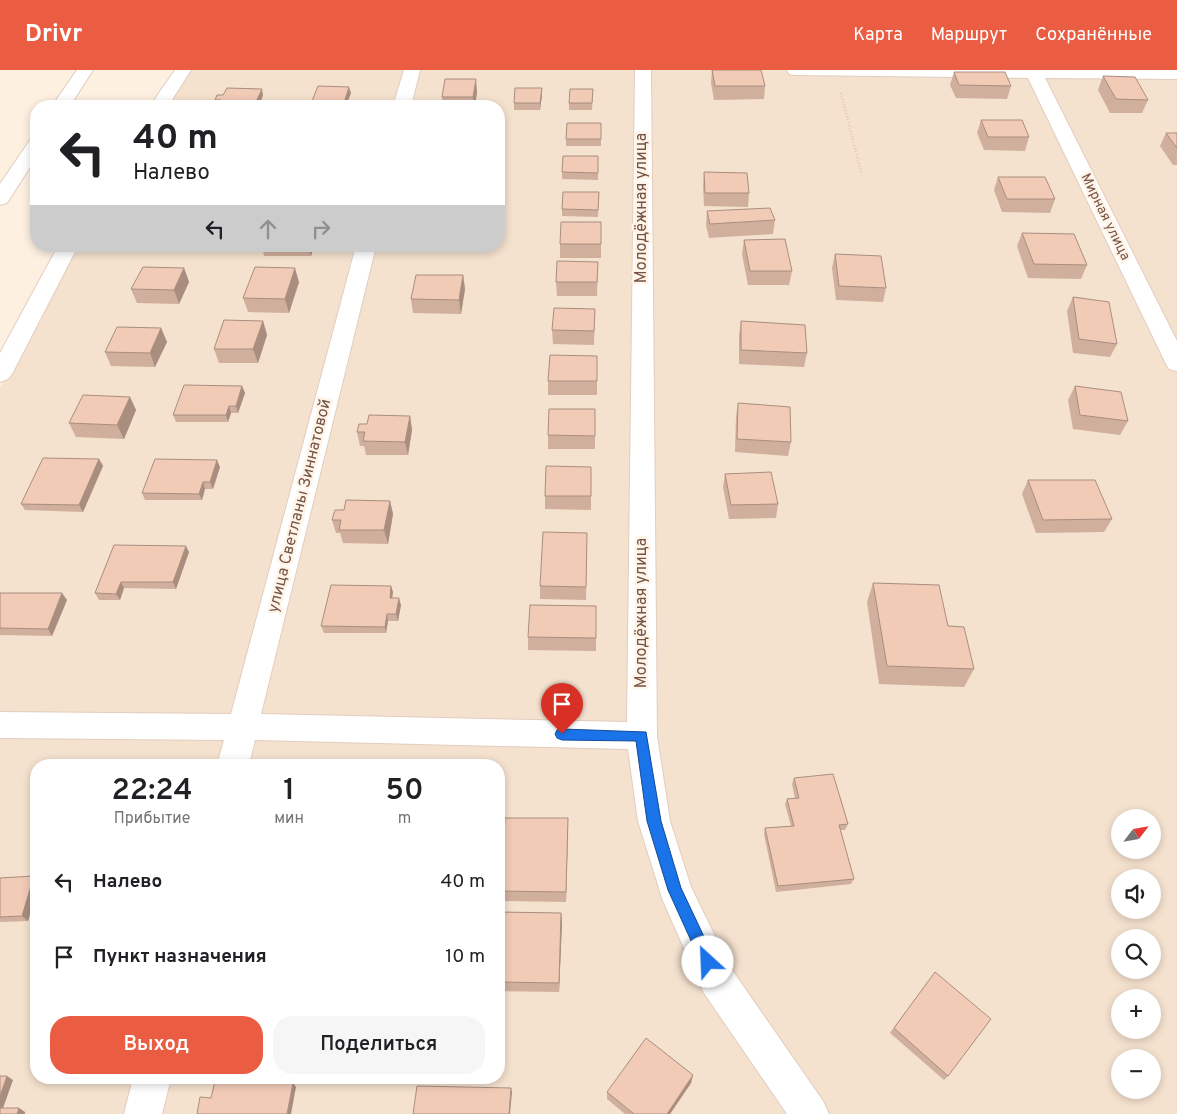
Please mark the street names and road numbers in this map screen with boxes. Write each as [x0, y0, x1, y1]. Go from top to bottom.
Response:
street label: Молодёжная улица [632, 133, 652, 283]
street label: Мирная улица [1077, 171, 1133, 263]
street label: улица Светланы Зиннатовой [264, 397, 336, 615]
street label: Молодёжная улица [632, 538, 652, 688]

